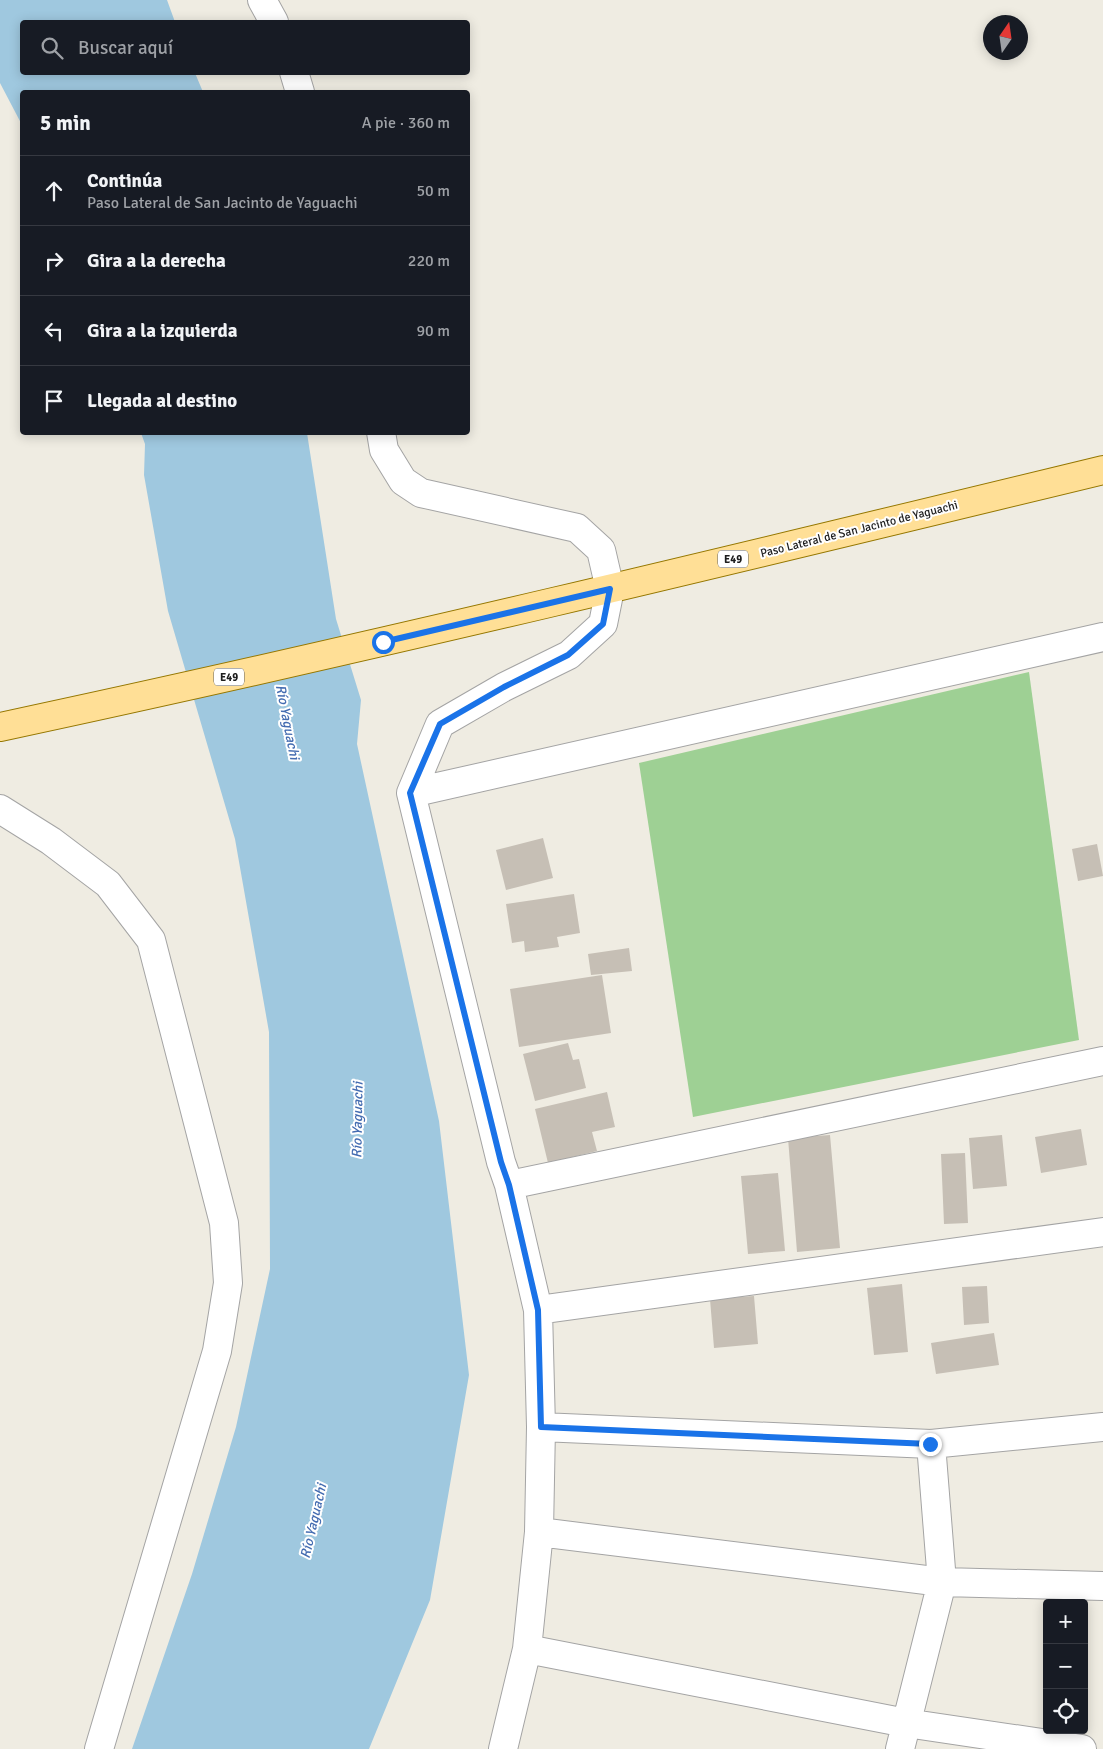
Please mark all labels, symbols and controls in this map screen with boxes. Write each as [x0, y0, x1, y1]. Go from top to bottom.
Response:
north arrow [983, 15, 1028, 60]
search box [20, 20, 470, 75]
icon: search [38, 34, 66, 62]
text: Buscar aquí [78, 36, 173, 60]
text: 5 min [40, 110, 91, 136]
text: A pie · 360 m [362, 113, 450, 133]
text: Continúa [87, 169, 162, 193]
icon: ahead [40, 177, 68, 205]
text: 50 m [416, 181, 450, 201]
text: Paso Lateral de San Jacinto de Yaguachi [87, 193, 358, 213]
icon: right [40, 247, 68, 275]
text: Gira a la derecha [87, 249, 226, 273]
text: 220 m [408, 251, 450, 271]
icon: left [40, 317, 68, 345]
text: Gira a la izquierda [87, 319, 237, 343]
text: 90 m [416, 321, 450, 341]
icon: arrive [40, 387, 68, 415]
text: Llegada al destino [87, 389, 237, 413]
street label: Paso Lateral de San Jacinto de Yaguachi [759, 498, 959, 561]
road number: E49 [718, 550, 748, 568]
route start [372, 631, 395, 654]
road number: E49 [214, 669, 244, 686]
water label: Río Yaguachi [272, 683, 303, 762]
water label: Río Yaguachi [348, 1081, 367, 1158]
route end [919, 1433, 942, 1456]
water label: Río Yaguachi [297, 1481, 331, 1560]
map controls [1043, 1599, 1088, 1734]
button: + [1043, 1599, 1088, 1644]
button: − [1043, 1644, 1088, 1689]
button: locate [1043, 1689, 1088, 1734]

